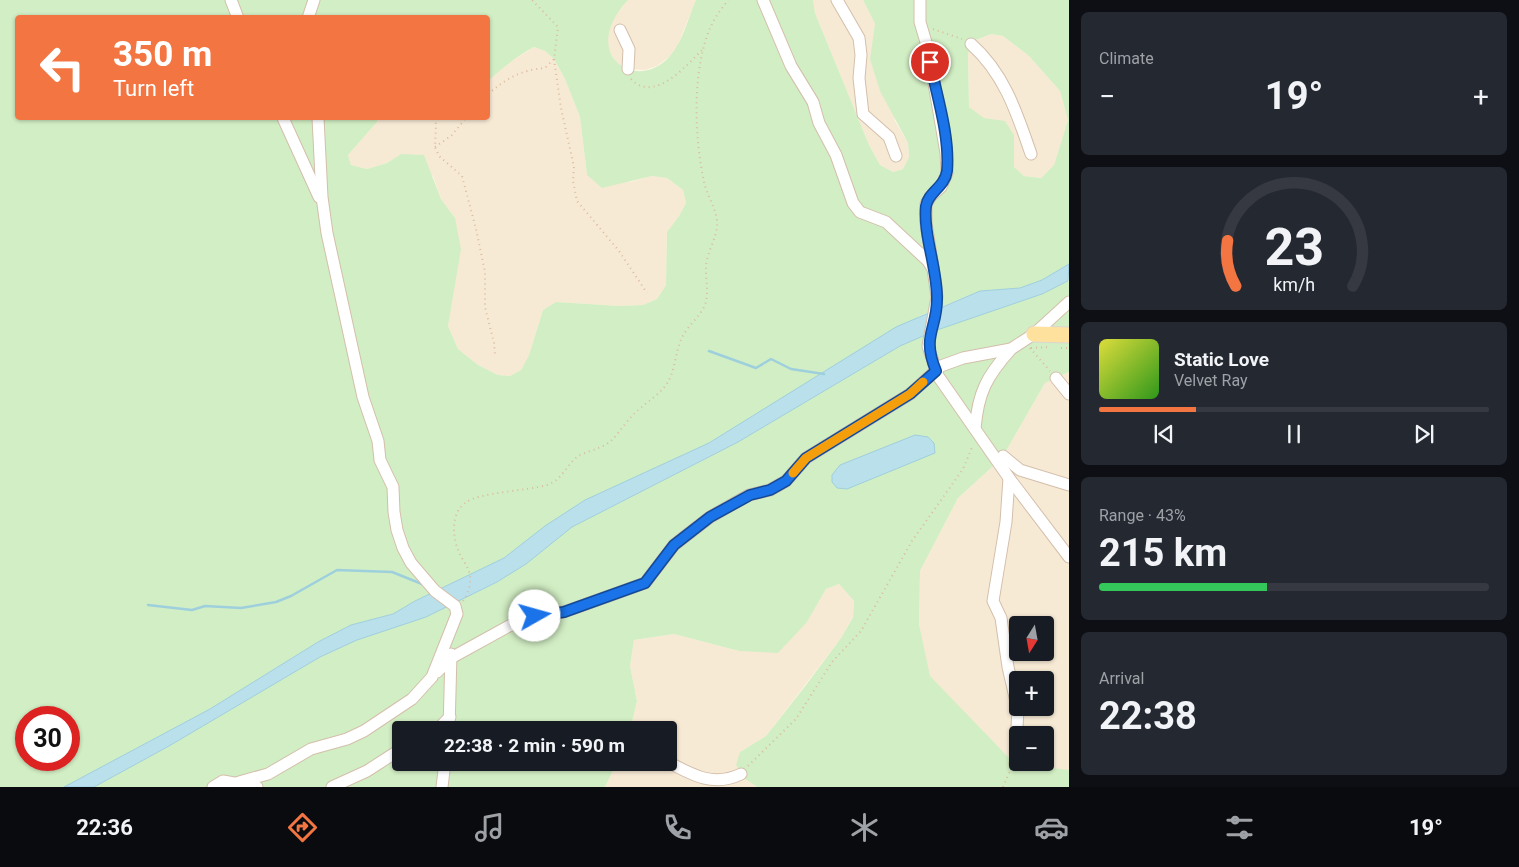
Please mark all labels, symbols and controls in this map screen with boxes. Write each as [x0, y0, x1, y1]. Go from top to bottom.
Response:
text: 350 m [113, 34, 212, 75]
icon: left [30, 35, 95, 100]
pin [909, 41, 951, 83]
icon: arrive [916, 48, 944, 76]
text: Climate [1099, 49, 1154, 68]
text: 19° [1265, 74, 1323, 118]
text: Turn left [113, 76, 194, 101]
text: − [1099, 80, 1115, 113]
text: + [1473, 80, 1489, 113]
text: 23 [1264, 217, 1324, 278]
text: km/h [1273, 274, 1315, 295]
text: Static Love [1174, 348, 1269, 371]
text: Velvet Ray [1174, 371, 1248, 390]
icon: previous [1150, 420, 1178, 448]
icon: pause [1280, 420, 1308, 448]
icon: next [1410, 420, 1438, 448]
text: Range · 43% [1099, 506, 1186, 525]
text: 215 km [1099, 531, 1227, 575]
position arrow [508, 589, 560, 641]
north arrow [1009, 616, 1054, 661]
map controls [1009, 616, 1054, 771]
text: Arrival [1099, 669, 1144, 688]
button: + [1009, 671, 1054, 716]
text: 22:38 [1099, 694, 1197, 738]
speed limit sign: 30 [15, 706, 80, 771]
button: − [1009, 726, 1054, 771]
text: 22:38 · 2 min · 590 m [444, 734, 625, 757]
icon: directions [285, 810, 320, 845]
icon: music [472, 810, 507, 845]
icon: phone [660, 810, 695, 845]
icon: climate [847, 810, 882, 845]
icon: car [1034, 810, 1069, 845]
icon: filters [1222, 810, 1257, 845]
text: 22:36 [76, 815, 133, 840]
text: 19° [1409, 815, 1443, 840]

